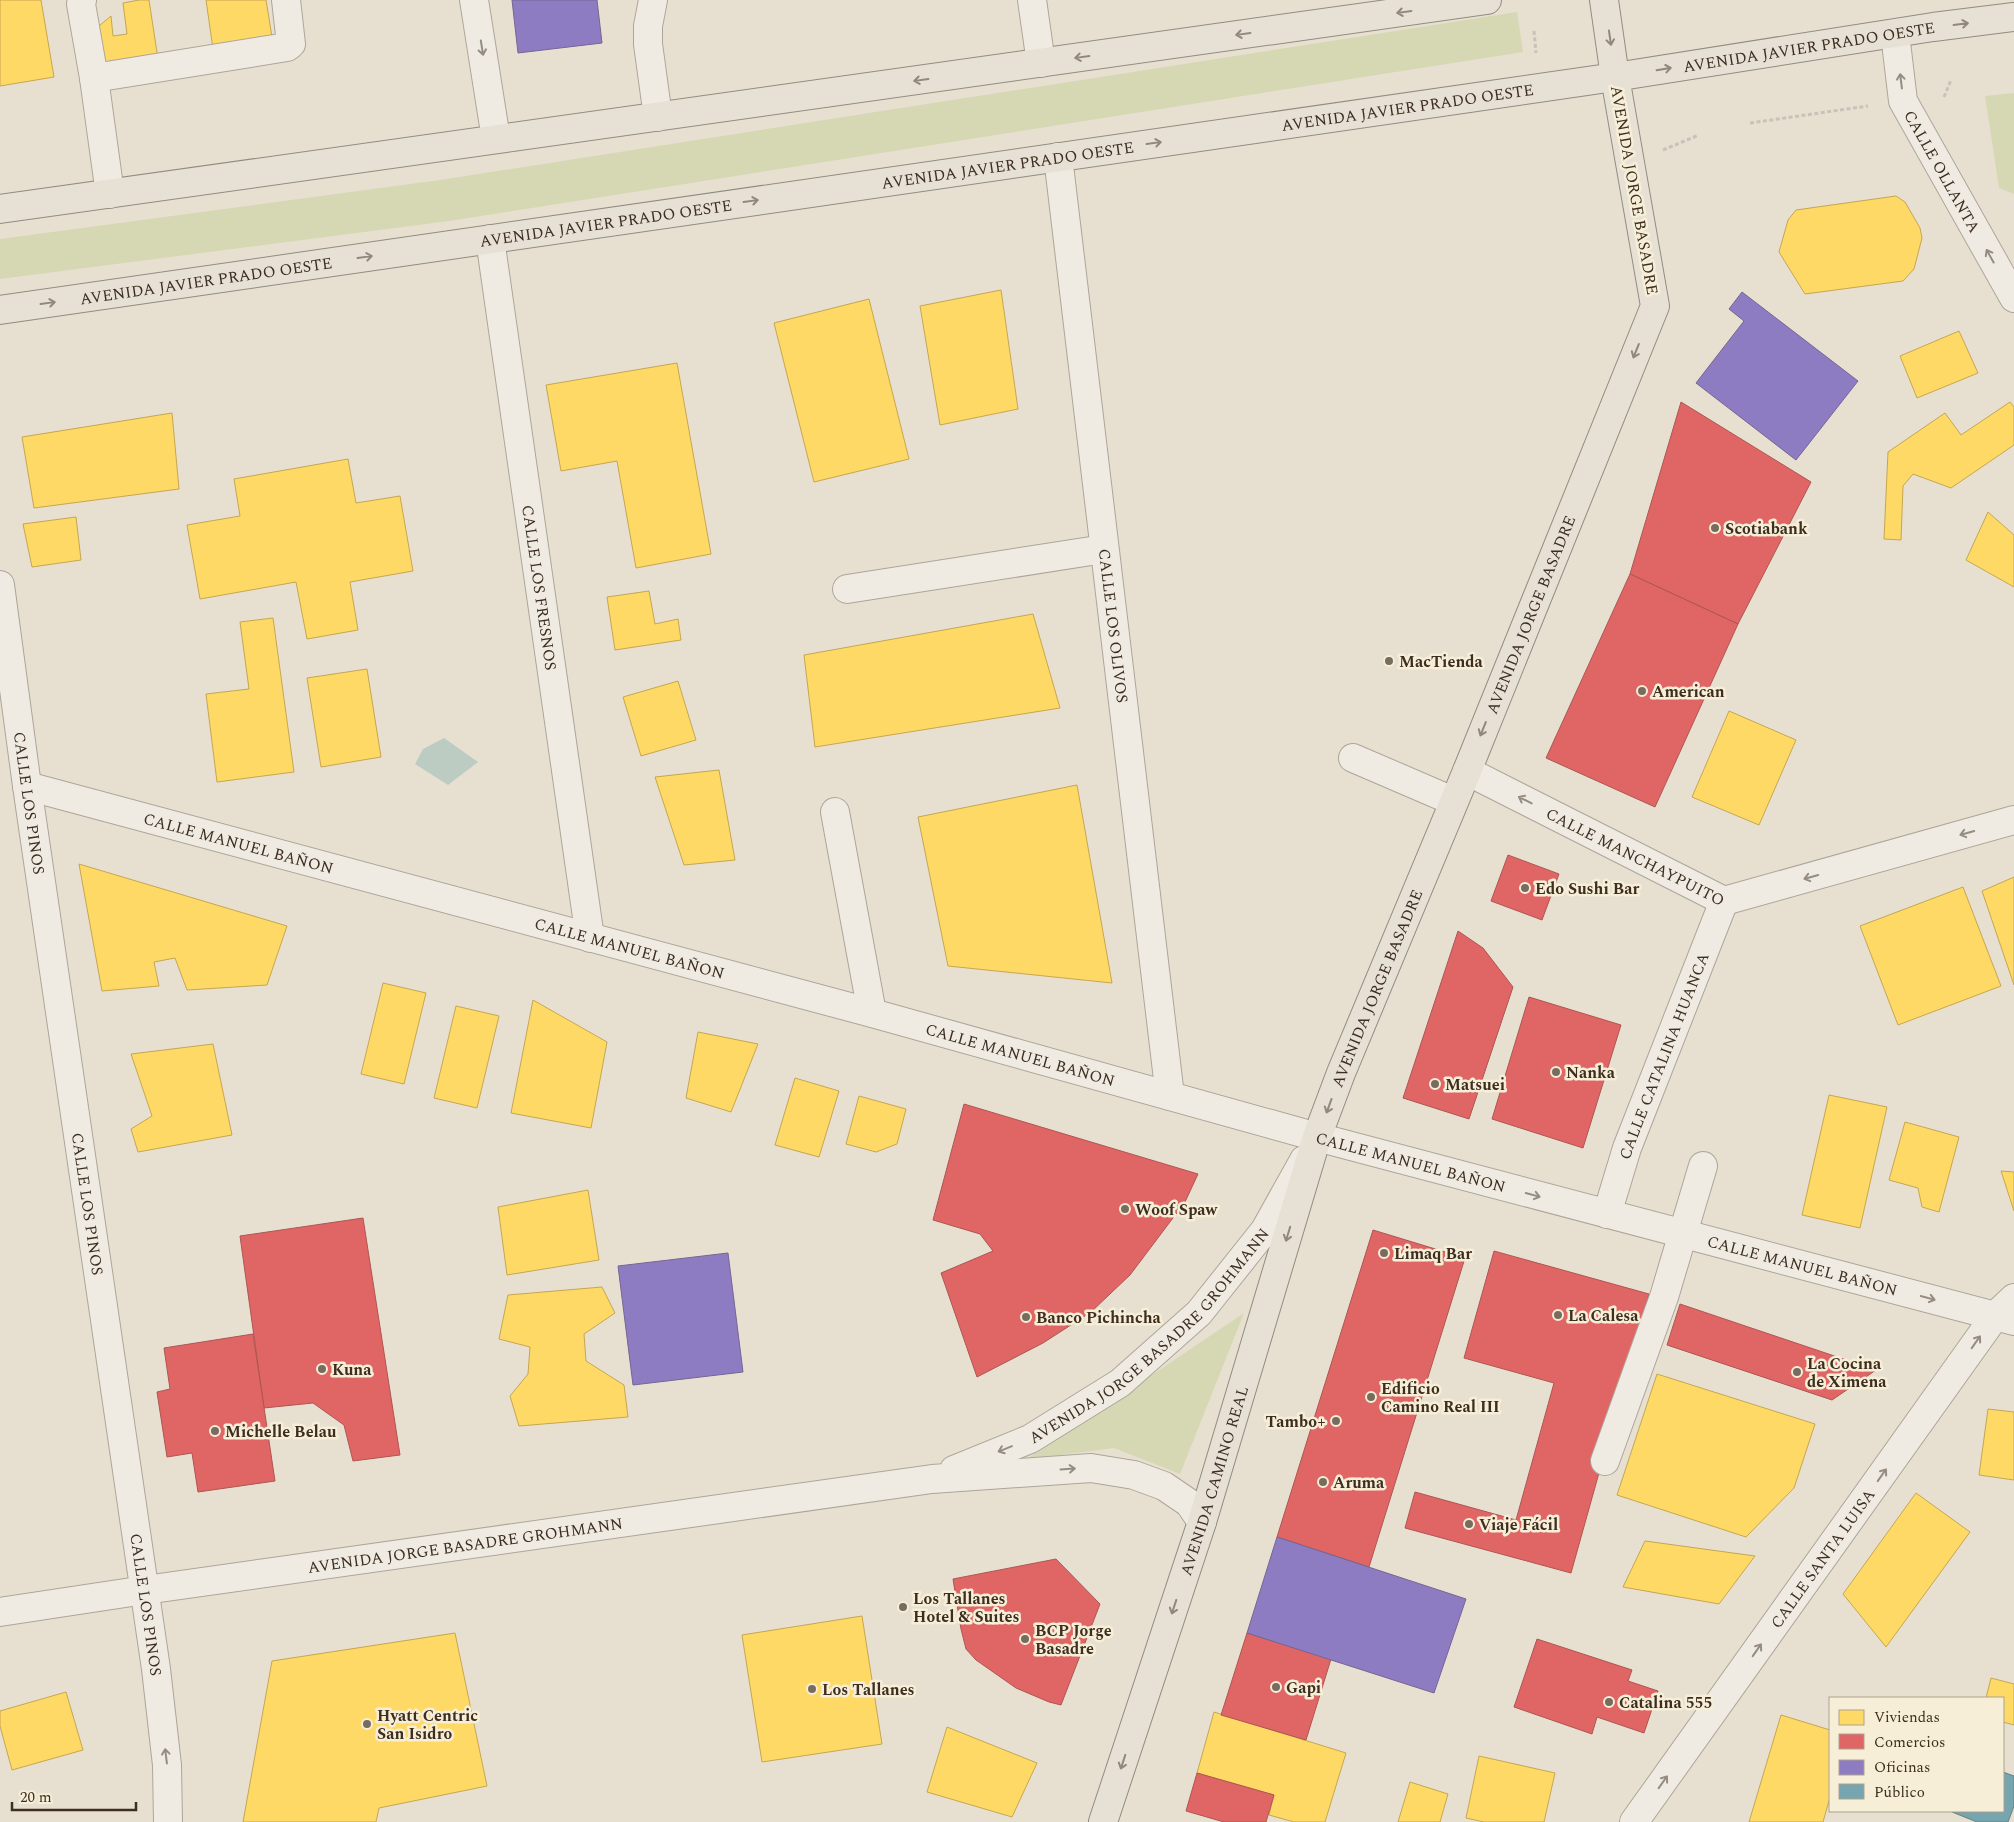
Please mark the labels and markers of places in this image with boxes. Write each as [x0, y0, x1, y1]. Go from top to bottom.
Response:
place label: Scotiabank [1725, 517, 1808, 541]
marker: Scotiabank [1709, 522, 1721, 534]
place label: MacTienda [1399, 650, 1484, 674]
marker: MacTienda [1383, 655, 1395, 667]
place label: American [1652, 680, 1725, 704]
marker: American [1636, 685, 1648, 697]
place label: Edo Sushi Bar [1535, 877, 1639, 901]
marker: Edo Sushi Bar [1519, 882, 1531, 894]
place label: Nanka [1566, 1061, 1616, 1085]
marker: Nanka [1550, 1066, 1562, 1078]
place label: Matsuei [1445, 1073, 1505, 1097]
marker: Matsuei [1429, 1078, 1441, 1090]
place label: Woof Spaw [1135, 1198, 1219, 1222]
marker: Woof Spaw [1119, 1203, 1131, 1215]
place label: Limaq Bar [1394, 1242, 1472, 1266]
marker: Limaq Bar [1378, 1247, 1390, 1259]
place label: La Calesa [1568, 1304, 1639, 1328]
place label: Banco Pichincha [1036, 1306, 1162, 1330]
marker: La Calesa [1552, 1309, 1564, 1321]
marker: Banco Pichincha [1020, 1311, 1032, 1323]
place label: La Cocina de Ximena [1807, 1352, 1887, 1394]
place label: Kuna [332, 1358, 372, 1382]
marker: Kuna [316, 1363, 328, 1375]
marker: La Cocina de Ximena [1791, 1366, 1803, 1378]
place label: Edificio Camino Real III [1381, 1377, 1500, 1419]
marker: Edificio Camino Real III [1365, 1391, 1377, 1403]
place label: Tambo+ [1265, 1410, 1326, 1434]
marker: Tambo+ [1330, 1415, 1342, 1427]
place label: Michelle Belau [225, 1420, 337, 1444]
marker: Michelle Belau [209, 1425, 221, 1437]
place label: Aruma [1333, 1471, 1385, 1495]
marker: Aruma [1317, 1476, 1329, 1488]
place label: Viaje Fácil [1479, 1513, 1558, 1537]
marker: Viaje Fácil [1463, 1518, 1475, 1530]
place label: Los Tallanes Hotel & Suites [913, 1587, 1020, 1629]
marker: Los Tallanes Hotel & Suites [897, 1601, 909, 1613]
place label: BCP Jorge Basadre [1035, 1619, 1112, 1661]
marker: BCP Jorge Basadre [1019, 1633, 1031, 1645]
place label: Gapi [1286, 1676, 1321, 1700]
place label: Los Tallanes [822, 1678, 915, 1702]
marker: Gapi [1270, 1681, 1282, 1693]
marker: Los Tallanes [806, 1683, 818, 1695]
place label: Catalina 555 [1619, 1691, 1713, 1715]
marker: Catalina 555 [1603, 1696, 1615, 1708]
place label: Hyatt Centric San Isidro [377, 1704, 478, 1746]
marker: Hyatt Centric San Isidro [361, 1718, 373, 1730]

